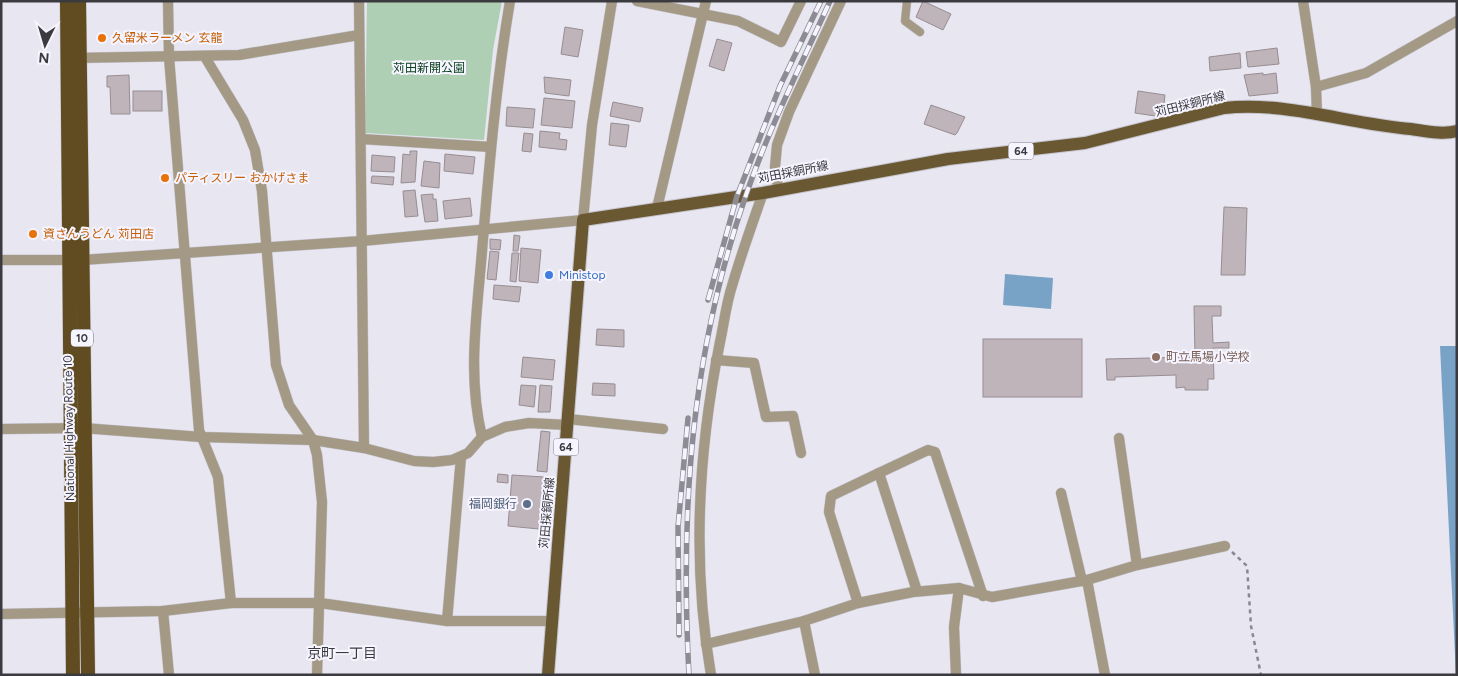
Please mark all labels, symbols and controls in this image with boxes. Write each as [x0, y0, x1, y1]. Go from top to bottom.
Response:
north arrow [20, 20, 70, 70]
place label: 久留米ラーメン 玄龍 [112, 31, 223, 45]
marker: 久留米ラーメン 玄龍 [96, 32, 108, 44]
text: N [38, 49, 50, 66]
park label: 苅田新開公園 [393, 61, 465, 75]
street label: 苅田採銅所線 [1153, 88, 1227, 120]
road number: 64 [1008, 142, 1034, 160]
street label: 苅田採銅所線 [756, 158, 830, 186]
place label: パティスリー おかげさま [175, 171, 309, 185]
marker: パティスリー おかげさま [159, 172, 171, 184]
place label: 資さんうどん 苅田店 [43, 227, 154, 241]
marker: 資さんうどん 苅田店 [27, 228, 39, 240]
place label: Ministop [559, 268, 606, 282]
marker: Ministop [543, 269, 555, 281]
road number: 10 [71, 329, 93, 346]
place label: 町立馬場小学校 [1166, 350, 1250, 364]
marker: 町立馬場小学校 [1150, 351, 1162, 363]
street label: National Highway Route 10 [61, 355, 77, 501]
road number: 64 [554, 438, 578, 456]
street label: 苅田採銅所線 [537, 477, 557, 549]
place label: 福岡銀行 [469, 497, 517, 511]
marker: 福岡銀行 [521, 498, 533, 510]
district label: 京町一丁目 [307, 645, 377, 662]

